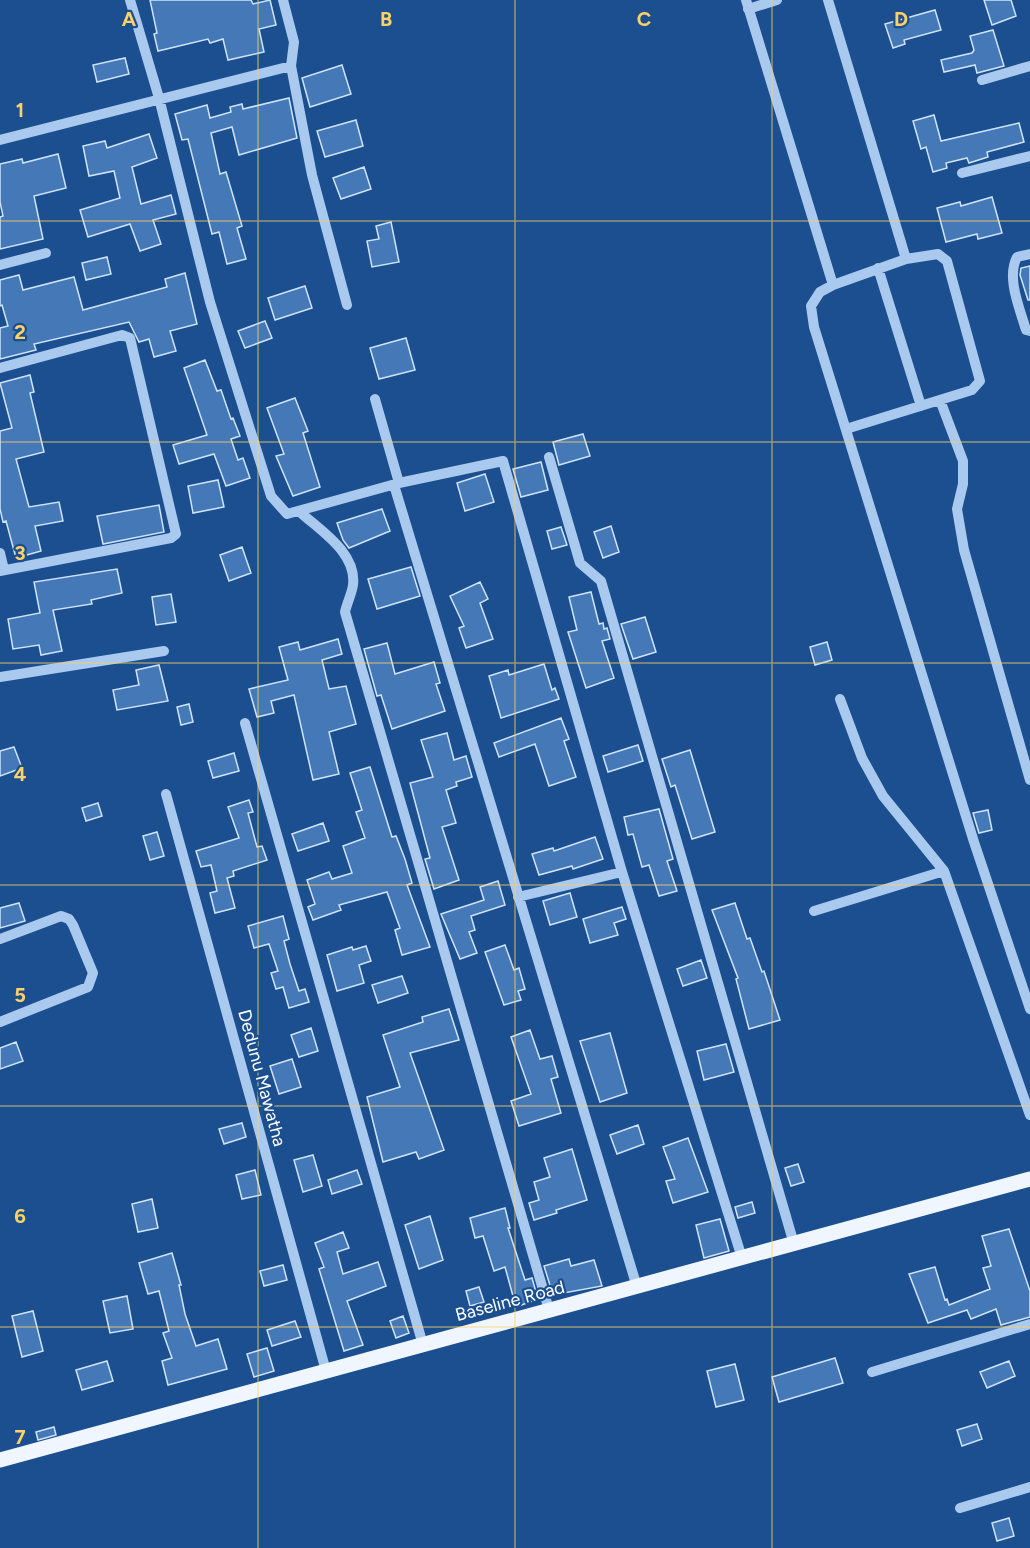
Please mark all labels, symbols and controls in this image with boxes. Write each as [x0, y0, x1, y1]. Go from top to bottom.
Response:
text: A [122, 7, 137, 31]
text: B [380, 7, 392, 31]
text: C [637, 7, 651, 31]
text: D [894, 7, 908, 31]
text: 1 [16, 98, 24, 122]
text: 2 [14, 320, 26, 344]
text: 3 [14, 541, 26, 565]
text: 4 [14, 762, 27, 786]
text: 5 [14, 983, 26, 1007]
street label: Dedunu Mawatha [233, 1007, 291, 1149]
text: 6 [14, 1204, 26, 1228]
street label: Baseline Road [453, 1276, 567, 1326]
text: 7 [14, 1425, 26, 1449]

